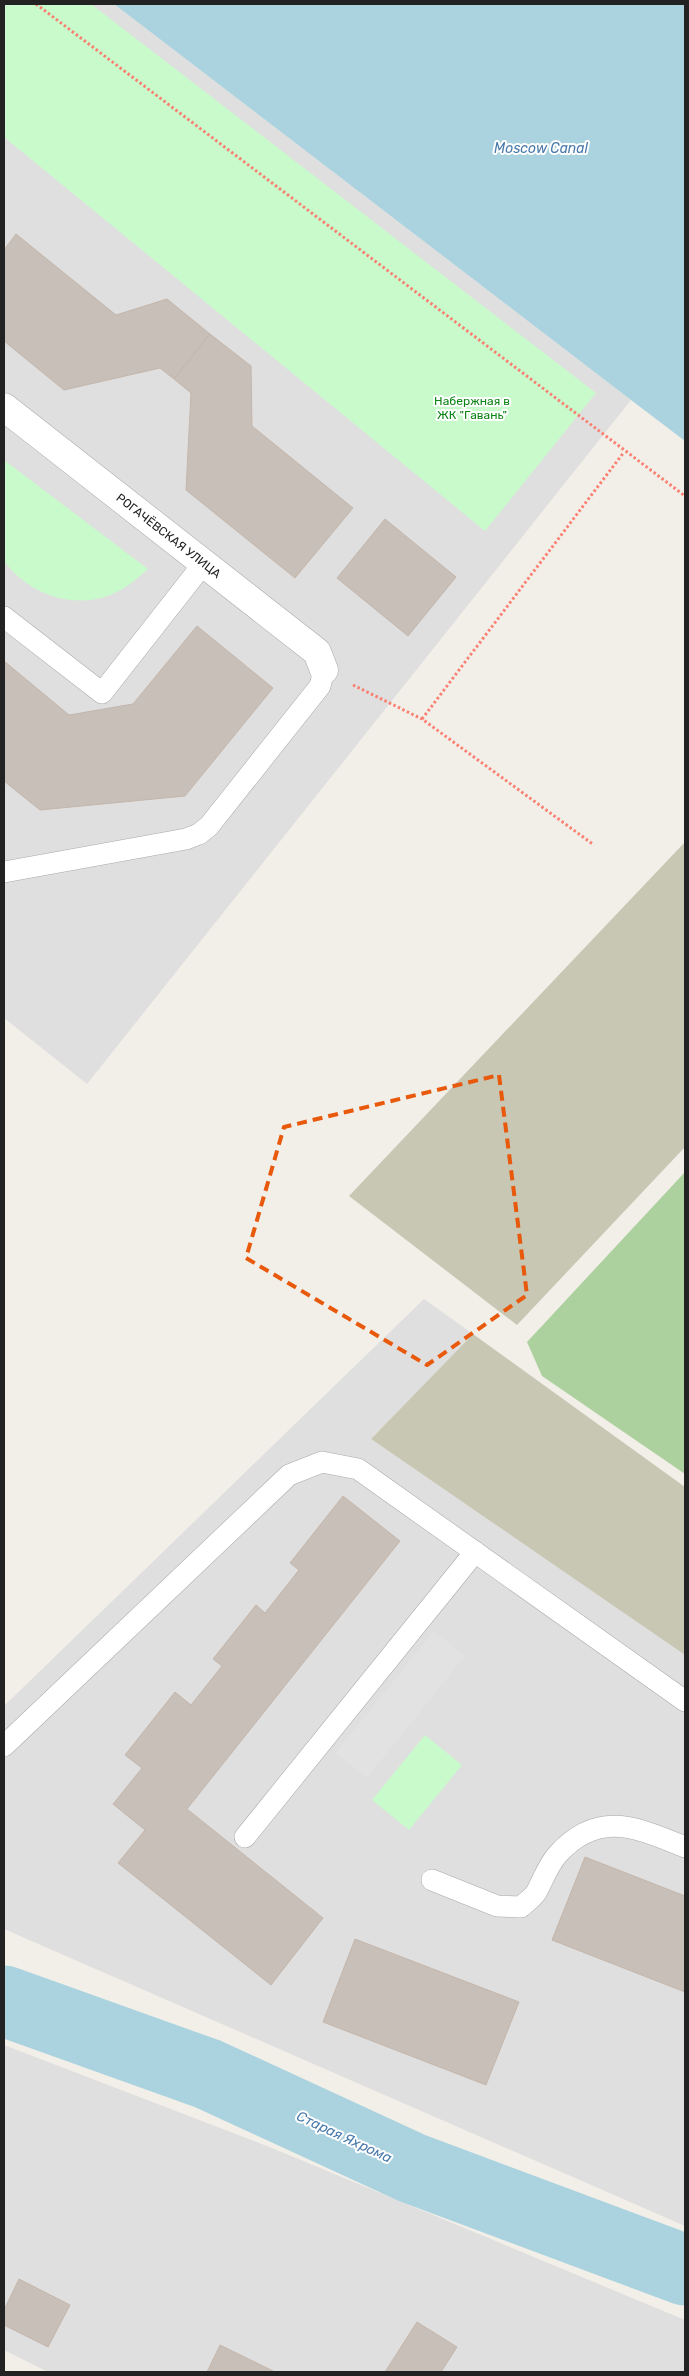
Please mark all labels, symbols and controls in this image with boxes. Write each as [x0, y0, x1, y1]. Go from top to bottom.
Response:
water label: Moscow Canal [494, 140, 589, 157]
park label: Набержная в ЖК "Гавань" [434, 394, 510, 422]
street label: РОГАЧЁВСКАЯ УЛИЦА [114, 491, 224, 581]
water label: Старая Яхрома [294, 2108, 394, 2166]

